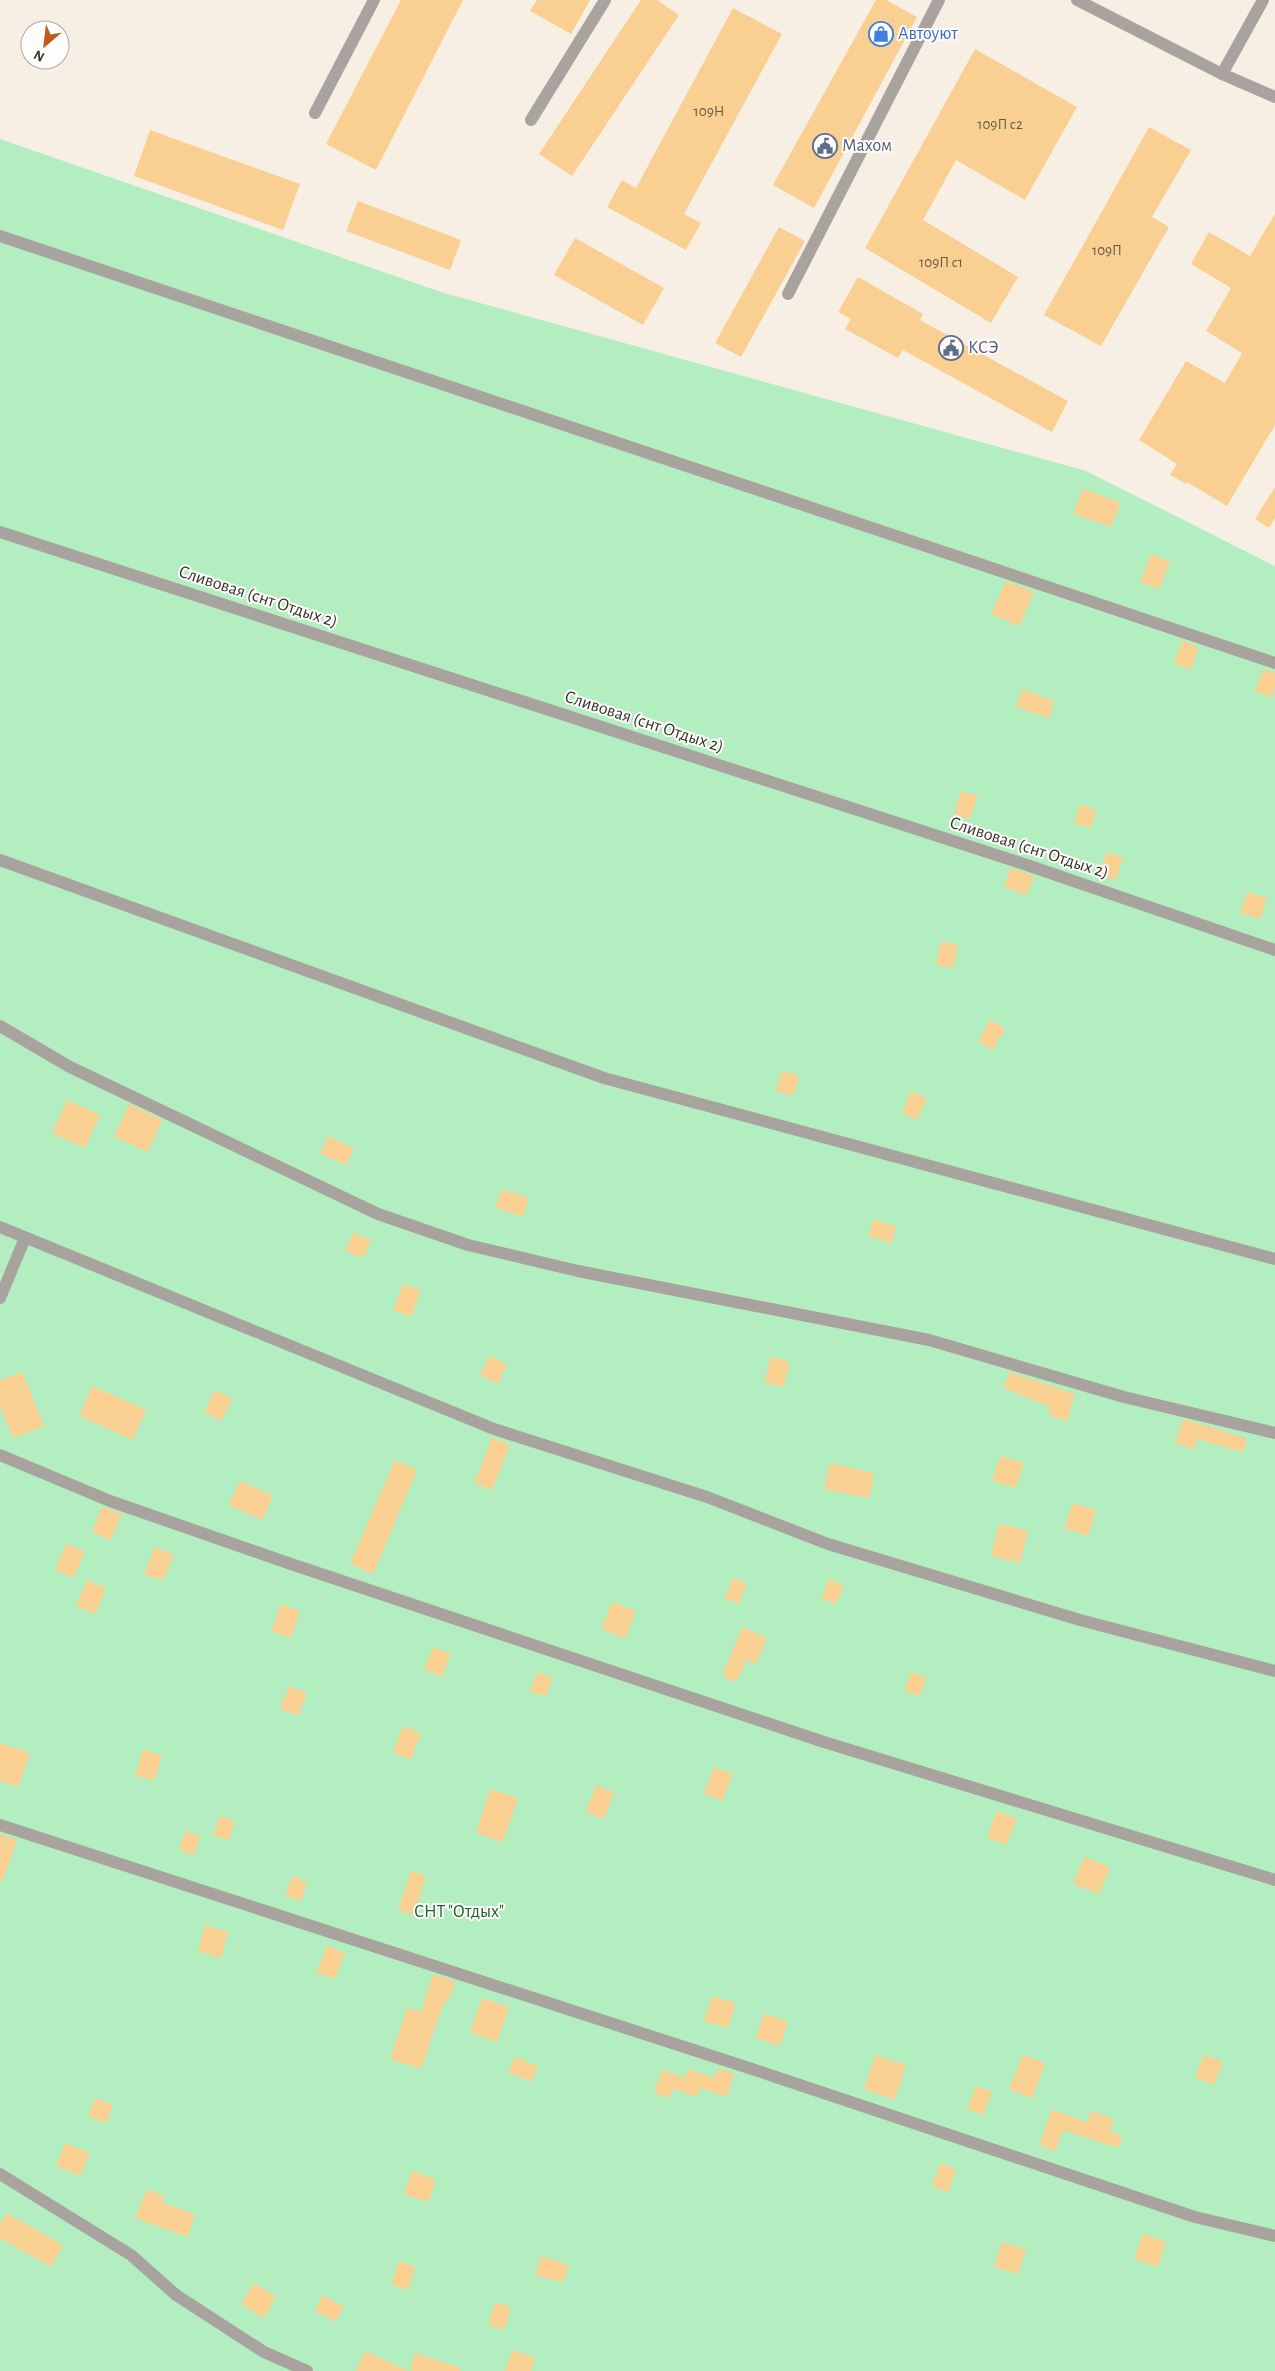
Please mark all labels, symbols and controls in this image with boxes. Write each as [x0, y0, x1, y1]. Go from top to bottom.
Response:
north arrow [20, 20, 70, 70]
shop icon: Автоуют [868, 21, 894, 47]
place label: Автоуют [898, 25, 958, 43]
text: N [32, 47, 47, 64]
house number: 109Н [694, 104, 724, 119]
house number: 109П с2 [977, 117, 1023, 132]
public building icon: Махом [812, 133, 838, 159]
place label: Махом [842, 137, 892, 155]
house number: 109П [1092, 243, 1122, 258]
house number: 109П с1 [919, 255, 963, 270]
public building icon: КСЭ [938, 335, 964, 361]
place label: КСЭ [968, 339, 999, 357]
street label: Сливовая (снт Отдых 2) [176, 563, 340, 631]
street label: Сливовая (снт Отдых 2) [562, 688, 726, 756]
street label: Сливовая (снт Отдых 2) [947, 814, 1111, 882]
park label: СНТ "Отдых" [414, 1903, 504, 1921]

